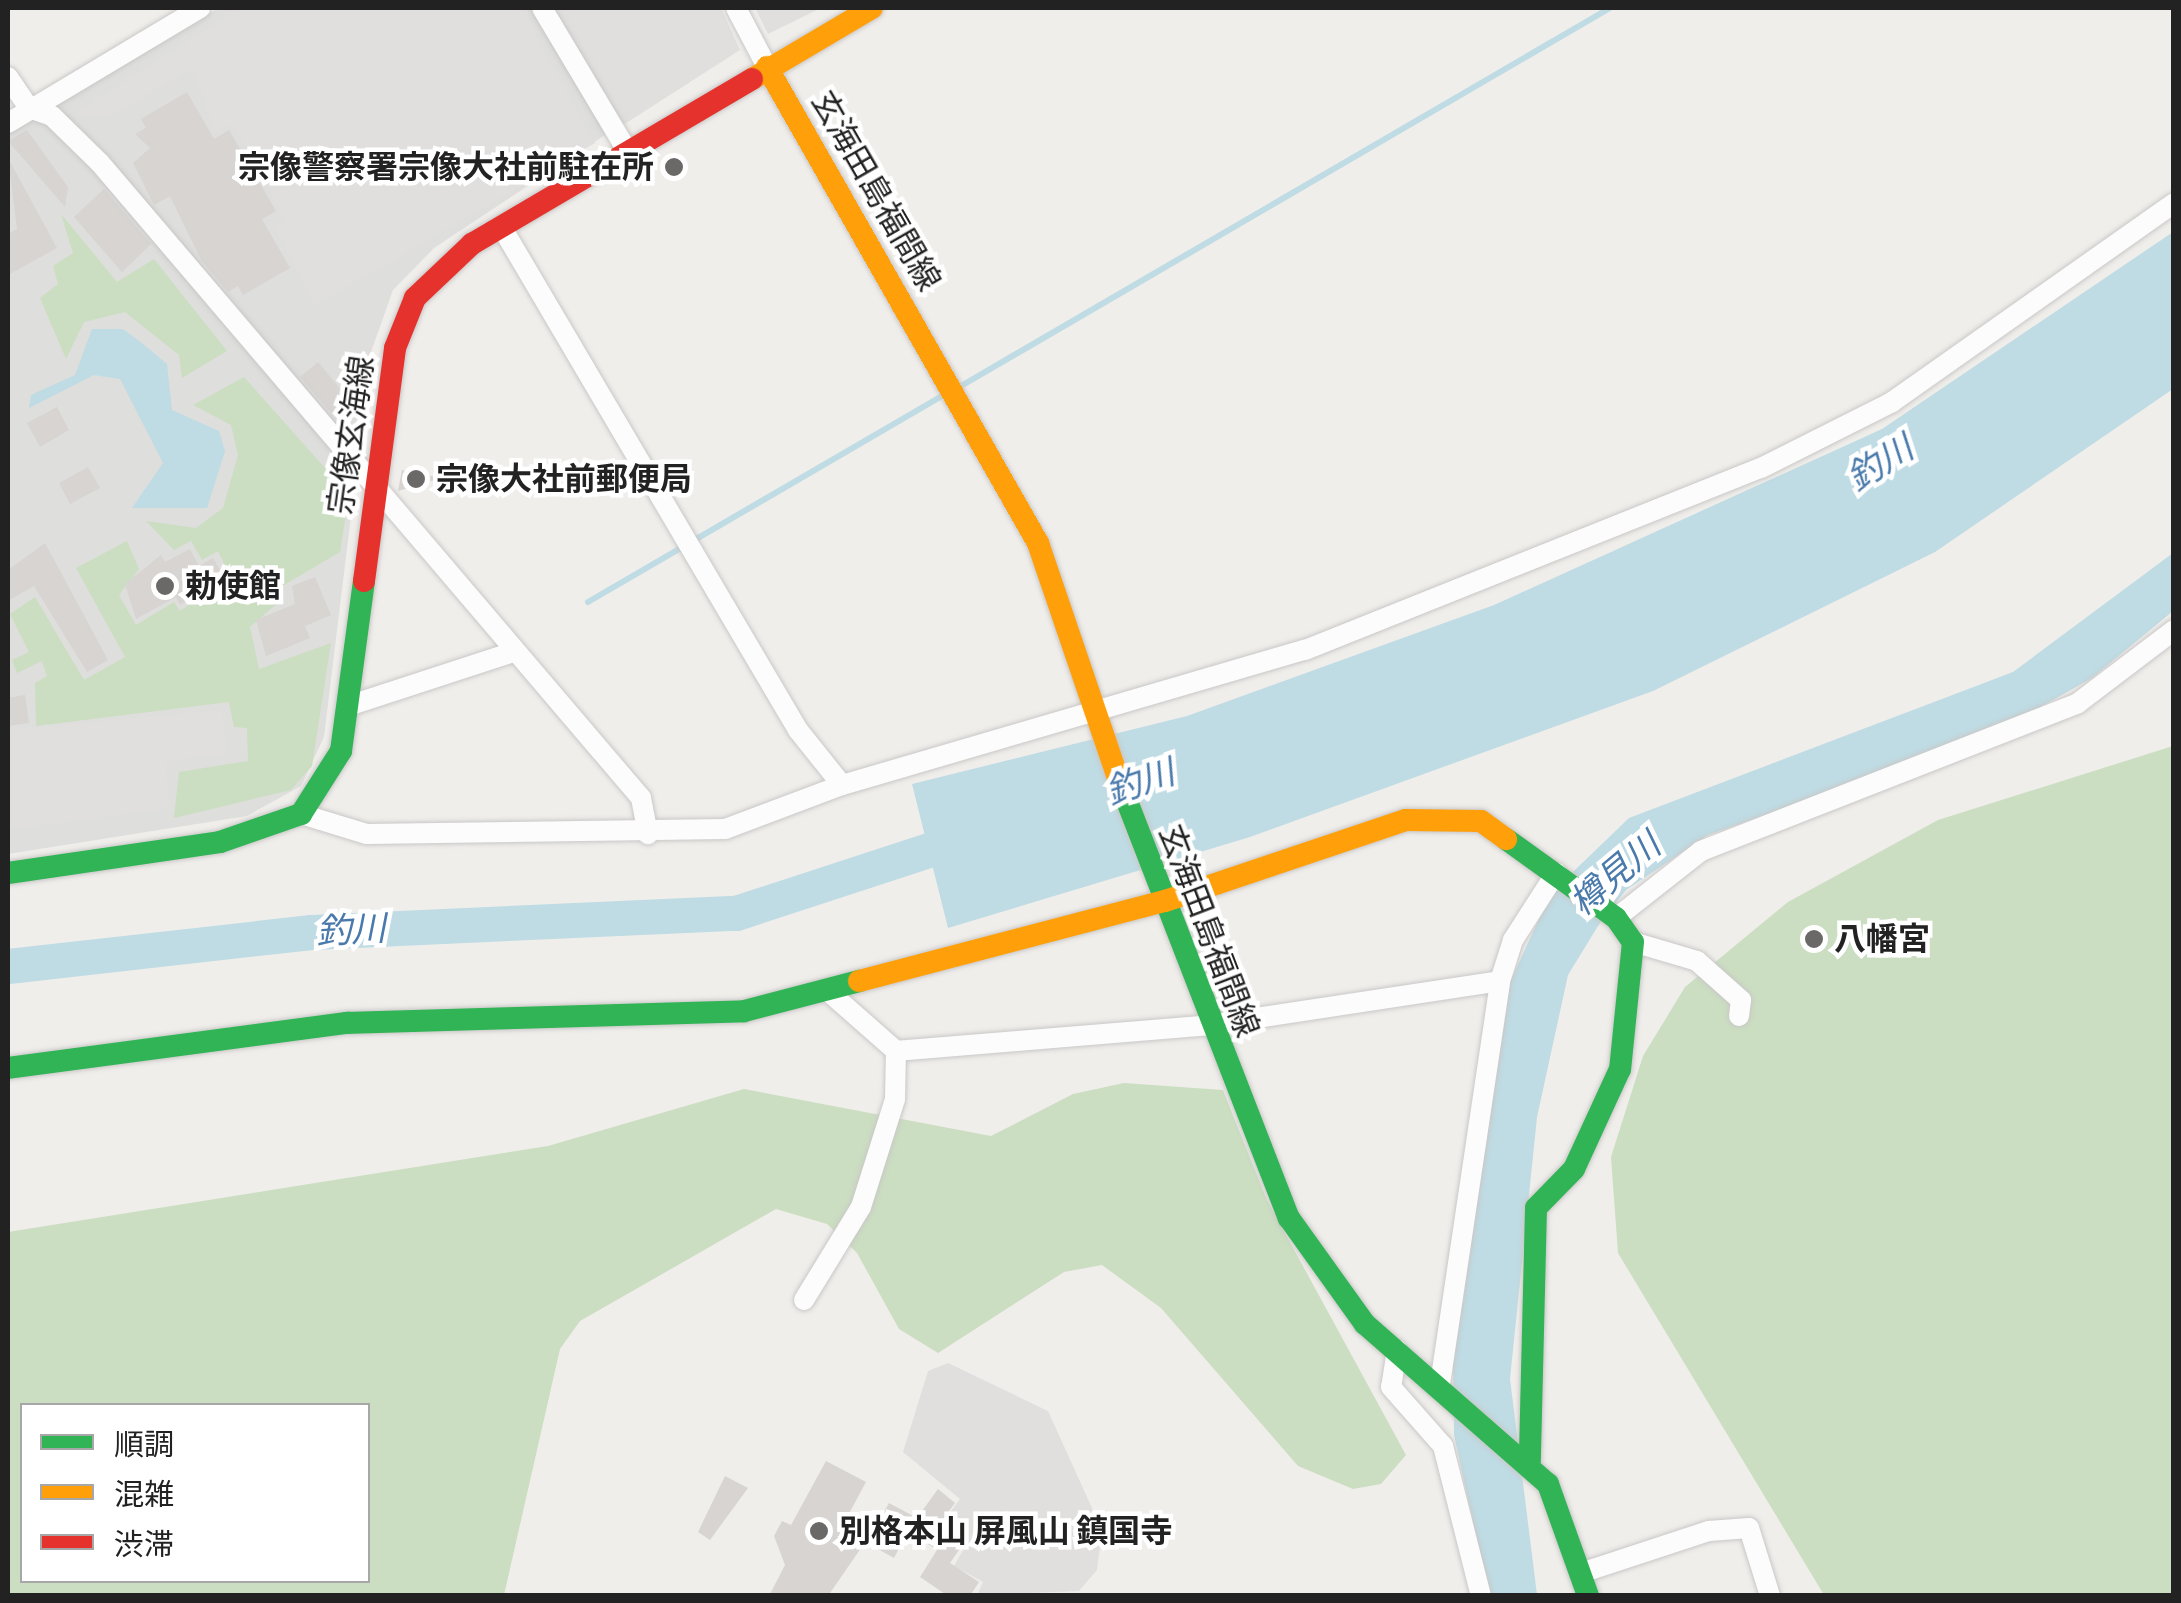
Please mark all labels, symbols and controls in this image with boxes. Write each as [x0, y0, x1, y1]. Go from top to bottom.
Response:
street label: 玄海田島福間線 [803, 84, 949, 298]
place label: 宗像警察署宗像大社前駐在所 [238, 148, 654, 186]
marker: 宗像警察署宗像大社前駐在所 [663, 156, 685, 178]
street label: 宗像玄海線 [321, 353, 381, 517]
water label: 釣川 [1839, 427, 1921, 499]
place label: 宗像大社前郵便局 [436, 460, 692, 498]
marker: 宗像大社前郵便局 [405, 468, 427, 490]
place label: 勅使館 [185, 567, 281, 605]
marker: 勅使館 [154, 575, 176, 597]
water label: 釣川 [1100, 751, 1180, 813]
street label: 玄海田島福間線 [1151, 820, 1267, 1042]
water label: 樽見川 [1561, 824, 1669, 924]
water label: 釣川 [315, 907, 387, 953]
place label: 八幡宮 [1834, 920, 1930, 958]
marker: 八幡宮 [1803, 928, 1825, 950]
legend [20, 1403, 370, 1583]
text: 順調 [114, 1427, 174, 1463]
text: 混雑 [114, 1477, 174, 1513]
place label: 別格本山 屏風山 鎮国寺 [839, 1512, 1172, 1550]
marker: 別格本山 屏風山 鎮国寺 [808, 1520, 830, 1542]
text: 渋滞 [114, 1527, 174, 1563]

